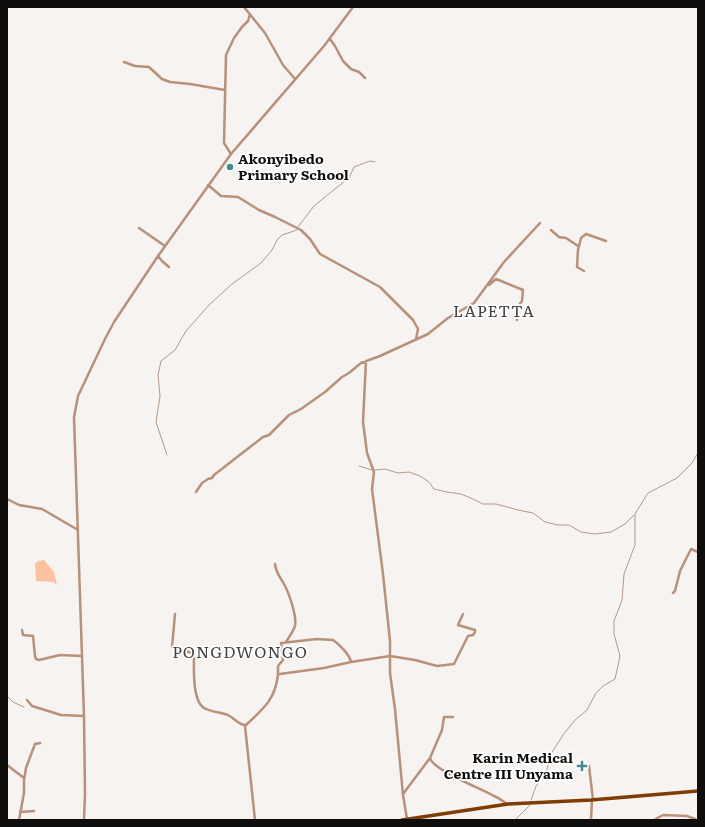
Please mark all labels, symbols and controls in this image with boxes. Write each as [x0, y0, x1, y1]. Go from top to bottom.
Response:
place label: Akonyibedo Primary School [238, 148, 349, 184]
marker: Akonyibedo Primary School [225, 162, 235, 172]
district label: LAPETTA [453, 298, 535, 322]
district label: PONGDWONGO [172, 639, 308, 663]
place label: Karin Medical Centre III Unyama [444, 747, 574, 783]
marker: Karin Medical Centre III Unyama [576, 760, 588, 772]

